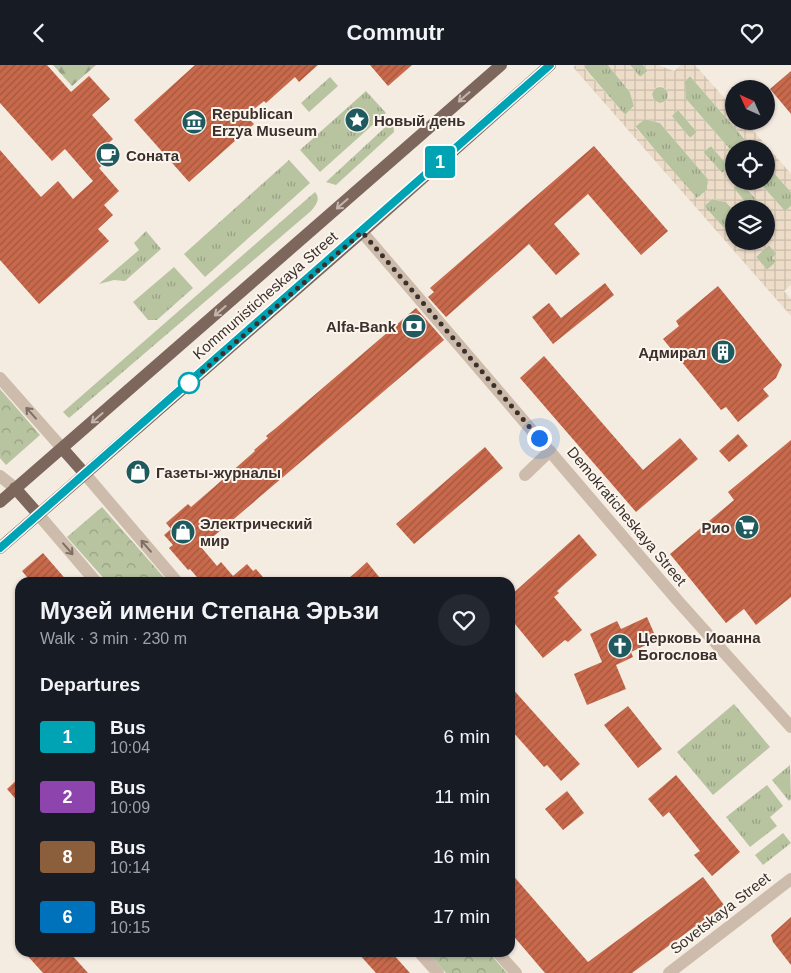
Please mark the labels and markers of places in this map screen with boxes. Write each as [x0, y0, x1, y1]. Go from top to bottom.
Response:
place label: Republican Erzya Museum [212, 105, 317, 139]
place icon: Новый день [344, 107, 370, 133]
museum icon: Republican Erzya Museum [181, 109, 207, 135]
place label: Новый день [374, 112, 466, 129]
cafe icon: Соната [95, 142, 121, 168]
place label: Соната [126, 147, 180, 164]
bank icon: Alfa-Bank [401, 313, 427, 339]
place label: Alfa-Bank [326, 318, 397, 335]
building icon: Адмирал [710, 339, 736, 365]
place label: Адмирал [638, 344, 706, 361]
unlabelled marker [178, 372, 200, 394]
shop icon: Газеты-журналы [125, 459, 151, 485]
place label: Газеты-журналы [156, 464, 281, 481]
supermarket icon: Рио [734, 514, 760, 540]
place label: Электрический мир [200, 515, 312, 549]
shop icon: Электрический мир [170, 519, 196, 545]
place label: Рио [702, 519, 730, 536]
place label: Церковь Иоанна Богослова [638, 629, 761, 663]
church icon: Церковь Иоанна Богослова [607, 633, 633, 659]

